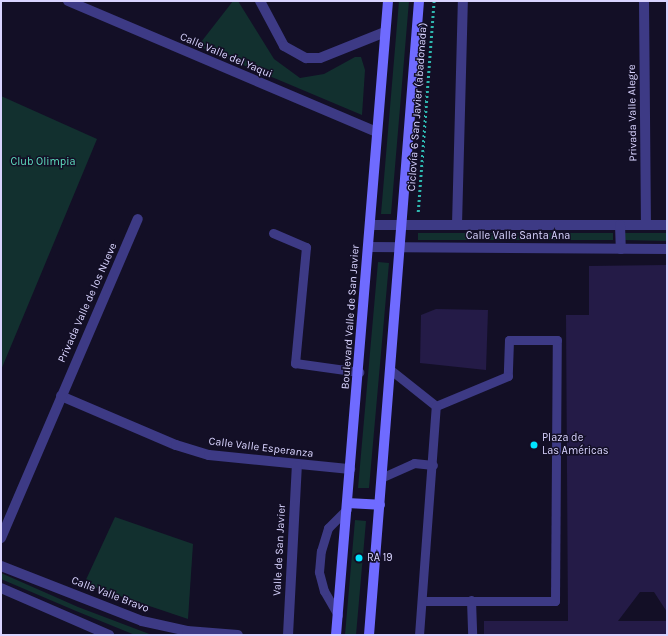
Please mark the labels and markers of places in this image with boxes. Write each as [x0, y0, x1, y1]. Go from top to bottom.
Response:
place label: Plaza de Las Américas [542, 432, 609, 458]
marker: Plaza de Las Américas [529, 440, 539, 450]
place label: RA 19 [367, 551, 393, 565]
marker: RA 19 [354, 553, 364, 563]

